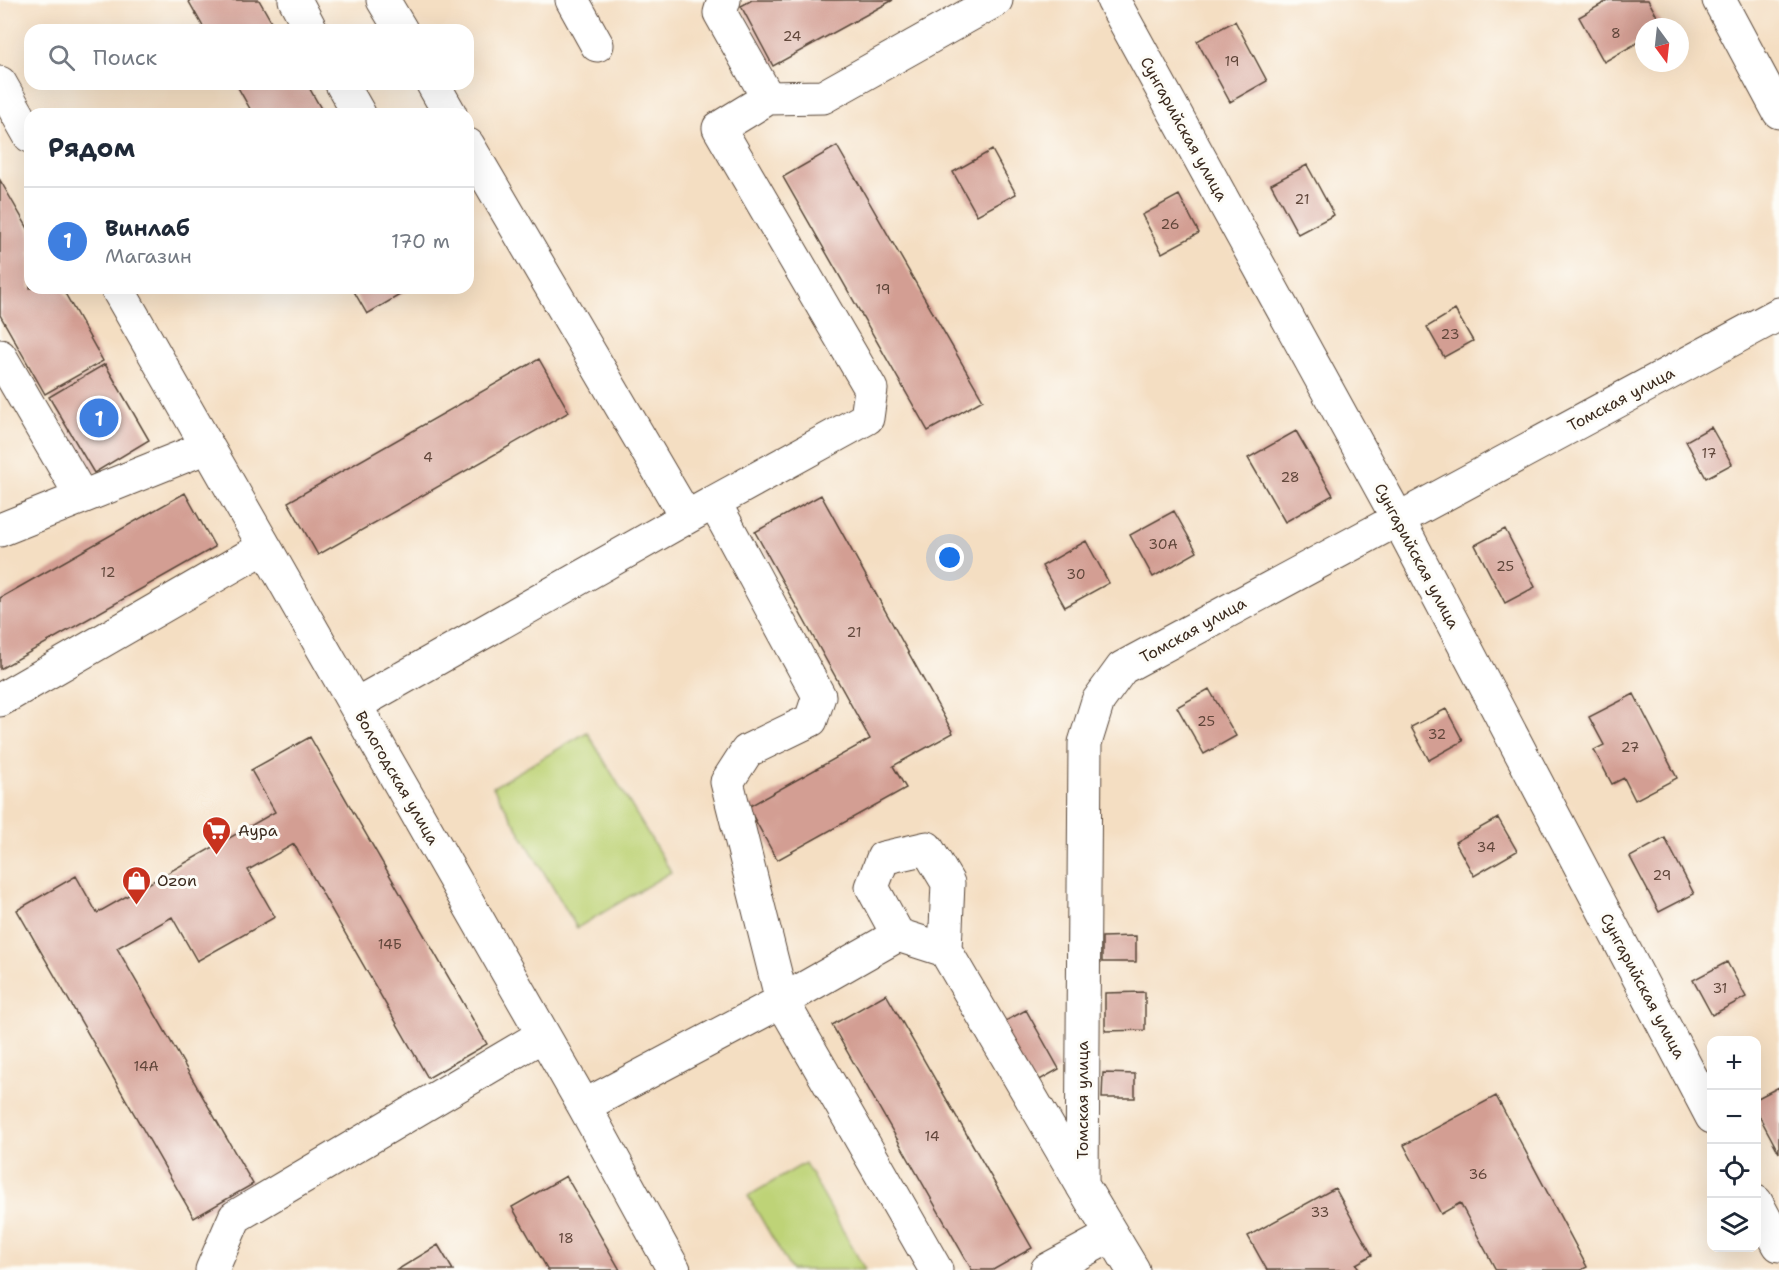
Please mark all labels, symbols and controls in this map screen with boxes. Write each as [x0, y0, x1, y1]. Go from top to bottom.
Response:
north arrow [1635, 18, 1689, 72]
search box [24, 24, 474, 90]
house number: 8 [1611, 24, 1621, 42]
house number: 24 [783, 27, 802, 45]
icon: search [45, 41, 78, 74]
text: Поиск [93, 43, 157, 72]
house number: 19 [1224, 52, 1240, 70]
street label: Сунгарийская улица [1136, 53, 1232, 205]
text: Рядом [48, 130, 135, 165]
house number: 21 [1295, 190, 1309, 208]
text: Винлаб [105, 214, 190, 243]
house number: 26 [1161, 215, 1180, 233]
text: 1 [63, 228, 72, 254]
text: 170 m [391, 228, 450, 254]
text: Магазин [105, 243, 192, 269]
house number: 19 [875, 280, 891, 298]
house number: 23 [1441, 325, 1459, 343]
street label: Томская улица [1564, 362, 1678, 436]
pin: 1 [80, 396, 118, 440]
house number: 17 [1702, 444, 1716, 462]
house number: 4 [423, 448, 433, 466]
house number: 28 [1280, 468, 1300, 486]
street label: Сунгарийская улица [1370, 480, 1464, 632]
house number: 30А [1148, 535, 1178, 553]
your location [935, 543, 964, 572]
house number: 25 [1496, 557, 1514, 575]
house number: 12 [101, 563, 115, 581]
house number: 30 [1066, 565, 1086, 583]
street label: Томская улица [1136, 592, 1250, 668]
house number: 21 [847, 623, 861, 641]
street label: Вологодская улица [350, 707, 444, 849]
house number: 25 [1197, 712, 1215, 730]
house number: 32 [1428, 725, 1446, 743]
house number: 27 [1621, 738, 1639, 756]
supermarket icon: Аура [201, 814, 233, 856]
place label: Аура [238, 820, 278, 841]
house number: 34 [1476, 838, 1496, 856]
shop icon: Ozon [120, 864, 152, 906]
house number: 29 [1653, 866, 1671, 884]
place label: Ozon [157, 870, 197, 891]
street label: Сунгарийская улица [1596, 910, 1690, 1062]
house number: 14Б [378, 935, 402, 953]
house number: 31 [1713, 979, 1727, 997]
map controls [1707, 1036, 1761, 1252]
button: + [1707, 1036, 1761, 1090]
street label: Томская улица [1072, 1041, 1093, 1159]
house number: 14А [133, 1057, 159, 1075]
button: − [1707, 1090, 1761, 1144]
house number: 14 [924, 1127, 940, 1145]
button: locate [1707, 1144, 1761, 1198]
house number: 36 [1468, 1165, 1488, 1183]
button: layers [1707, 1198, 1761, 1252]
house number: 33 [1311, 1203, 1329, 1221]
house number: 18 [558, 1229, 574, 1247]

